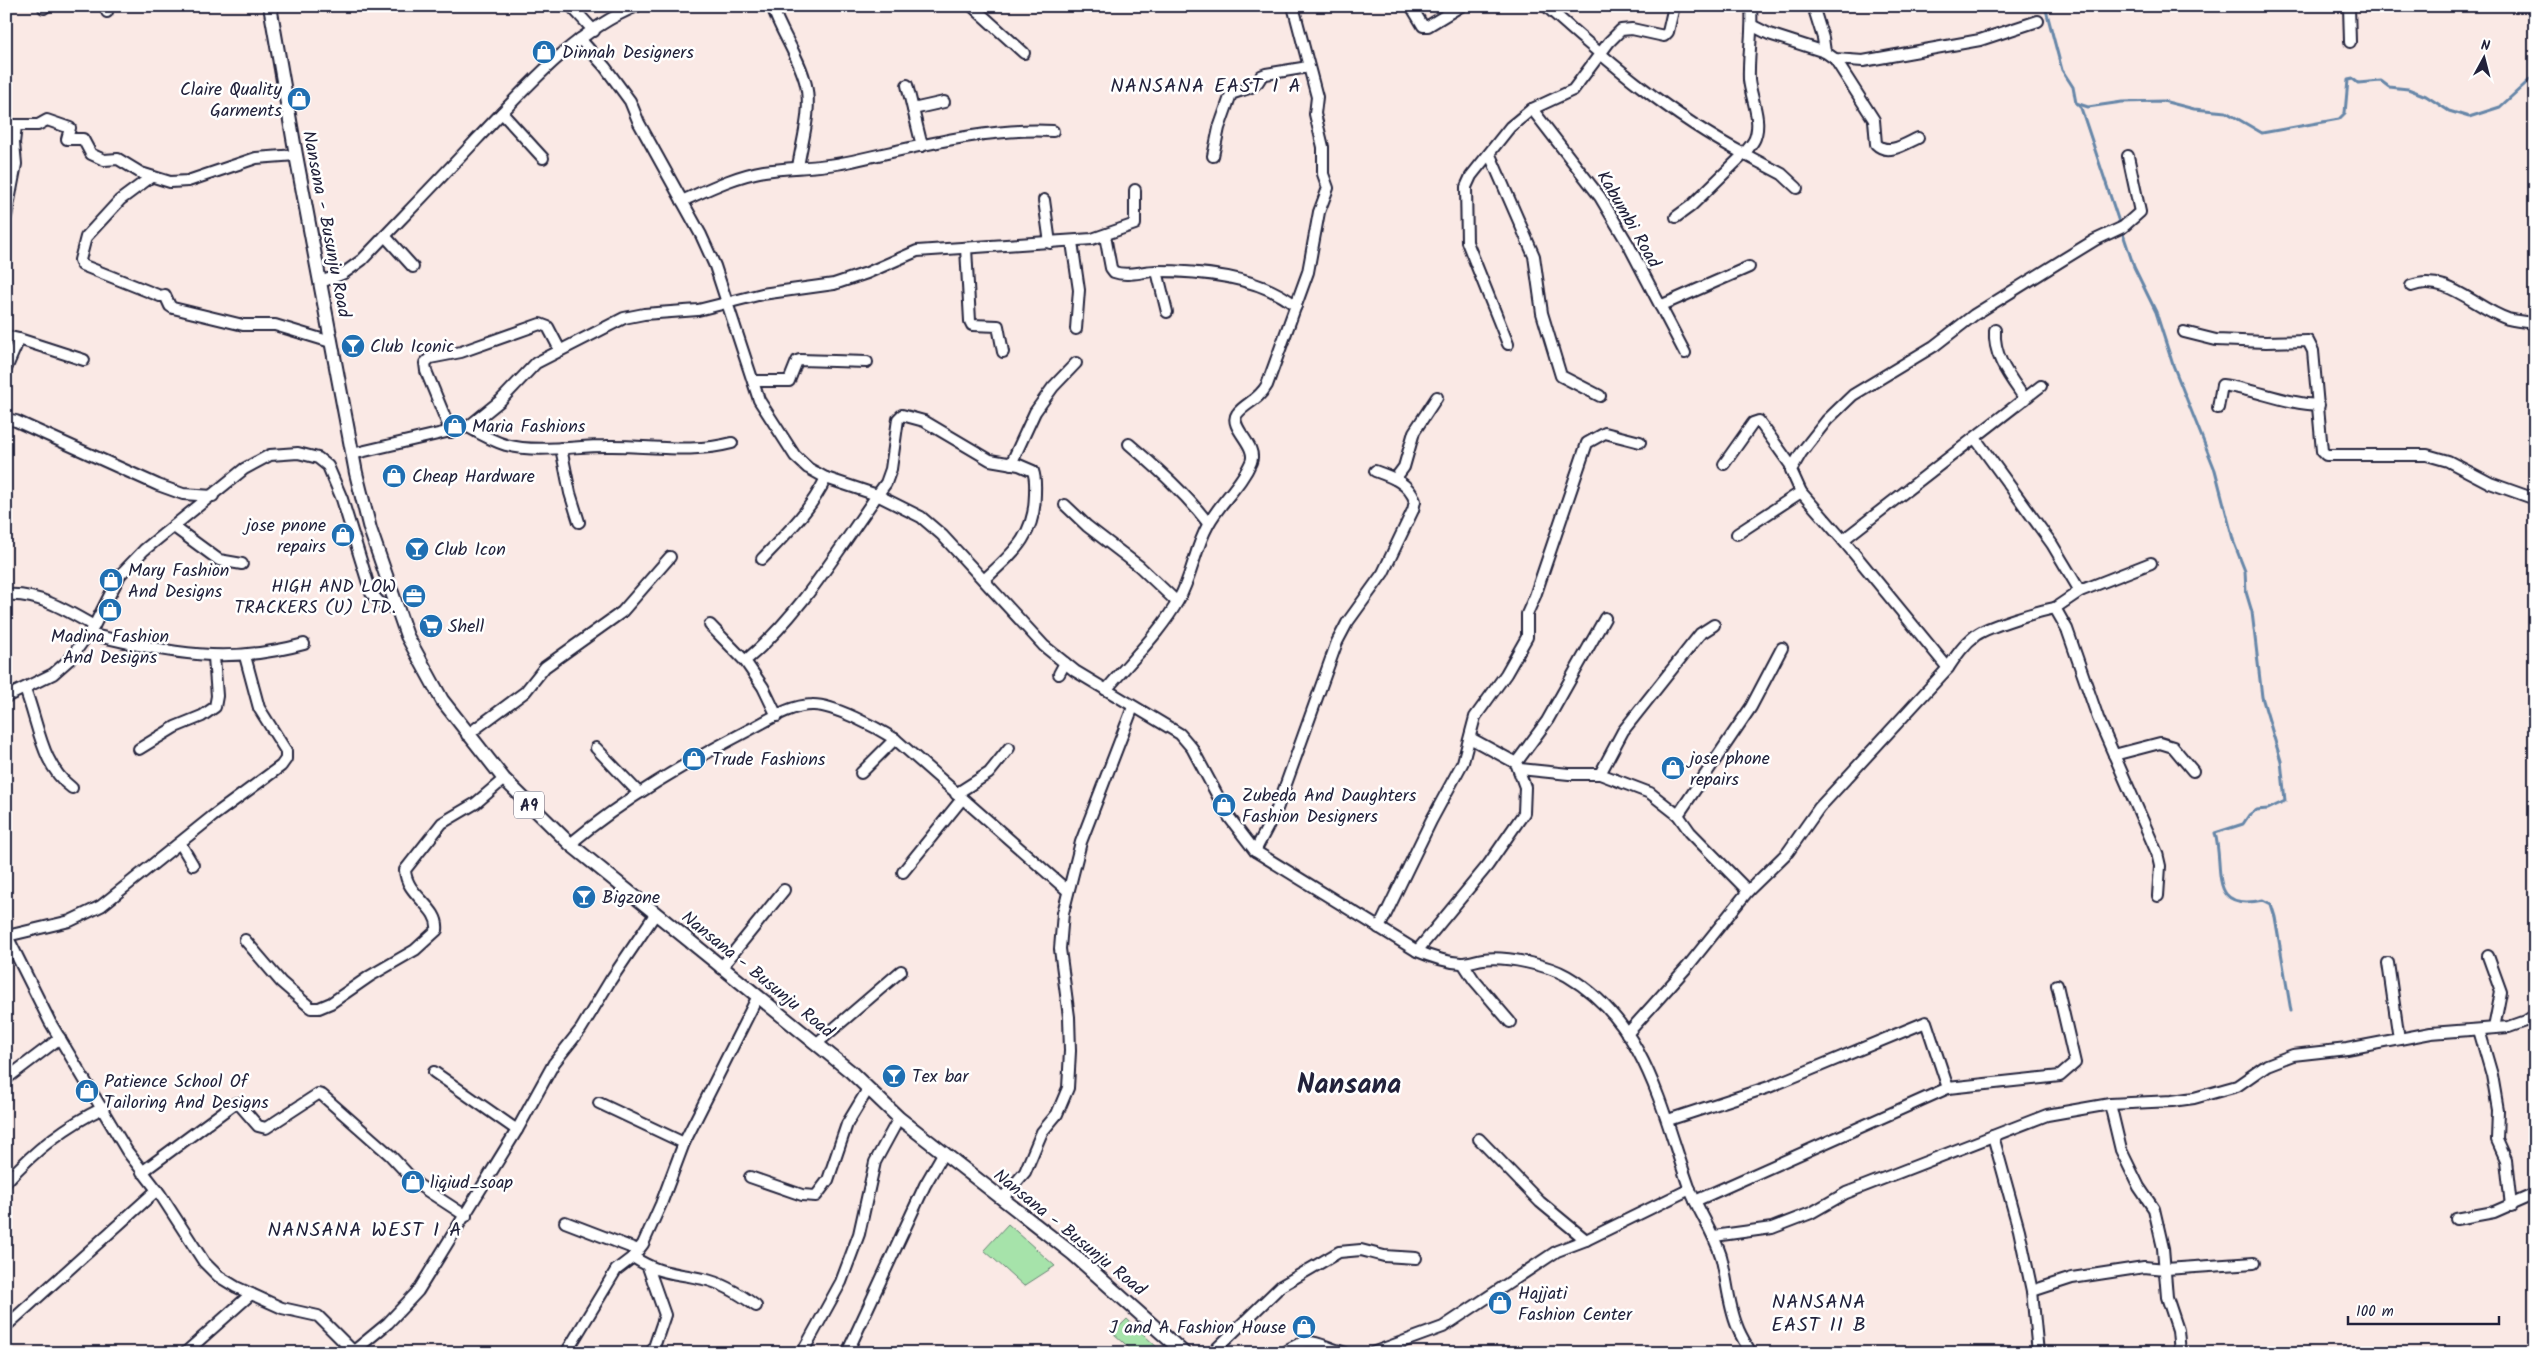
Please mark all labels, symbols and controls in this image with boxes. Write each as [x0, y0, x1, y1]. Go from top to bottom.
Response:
north arrow [2458, 32, 2508, 82]
text: N [2480, 35, 2491, 58]
shop icon: Dinnah Designers [531, 39, 557, 65]
place label: Dinnah Designers [562, 39, 694, 68]
district label: NANSANA EAST I A [1110, 71, 1302, 103]
place label: Claire Quality Garments [180, 76, 283, 126]
shop icon: Claire Quality Garments [286, 86, 312, 112]
street label: Nansana - Busunju Road [293, 128, 358, 321]
street label: Kabumbi Road [1588, 165, 1668, 275]
bar icon: Club Iconic [340, 333, 366, 359]
place label: Club Iconic [370, 333, 454, 362]
shop icon: Maria Fashions [442, 413, 468, 439]
place label: Maria Fashions [472, 413, 586, 442]
shop icon: Cheap Hardware [381, 463, 407, 489]
place label: Cheap Hardware [412, 463, 535, 492]
place label: jose pnone repairs [242, 512, 326, 562]
shop icon: jose pnone repairs [330, 522, 356, 548]
bar icon: Club Icon [404, 536, 430, 562]
place label: Club Icon [434, 536, 506, 565]
place label: Mary Fashion And Designs [128, 557, 229, 607]
shop icon: Mary Fashion And Designs [98, 567, 124, 593]
place label: HIGH AND LOW TRACKERS (U) LTD. [235, 573, 396, 623]
office icon: HIGH AND LOW TRACKERS (U) LTD. [401, 583, 427, 609]
shop icon: Madina Fashion And Designs [97, 597, 123, 623]
supermarket icon: Shell [418, 613, 444, 639]
place label: Shell [448, 613, 485, 642]
place label: Madina Fashion And Designs [51, 623, 169, 673]
place label: jose phone repairs [1686, 745, 1770, 795]
shop icon: Trude Fashions [681, 746, 707, 772]
place label: Trude Fashions [712, 746, 826, 775]
shop icon: jose phone repairs [1660, 755, 1686, 781]
place label: Zubeda And Daughters Fashion Designers [1242, 782, 1417, 832]
road number: A9 [514, 792, 544, 818]
shop icon: Zubeda And Daughters Fashion Designers [1211, 792, 1237, 818]
bar icon: Bigzone [571, 884, 597, 910]
place label: Bigzone [602, 884, 660, 913]
street label: Nansana - Busunju Road [674, 904, 841, 1047]
bar icon: Tex bar [881, 1063, 907, 1089]
place label: Tex bar [912, 1063, 970, 1092]
district label: Nansana [1297, 1063, 1401, 1108]
place label: Patience School Of Tailoring And Designs [104, 1068, 269, 1118]
shop icon: Patience School Of Tailoring And Designs [74, 1078, 100, 1104]
street label: Nansana - Busunju Road [986, 1162, 1153, 1305]
shop icon: liqiud_soap [400, 1169, 426, 1195]
place label: liqiud_soap [430, 1169, 513, 1198]
district label: NANSANA WEST I A [268, 1215, 462, 1247]
place label: Hajjati Fashion Center [1518, 1280, 1633, 1330]
district label: NANSANA EAST II B [1771, 1287, 1867, 1342]
shop icon: Hajjati Fashion Center [1487, 1290, 1513, 1316]
scale bar [2348, 1294, 2500, 1326]
text: 100 m [2356, 1300, 2394, 1324]
place label: J and A Fashion House [1109, 1314, 1286, 1343]
shop icon: J and A Fashion House [1291, 1314, 1317, 1340]

